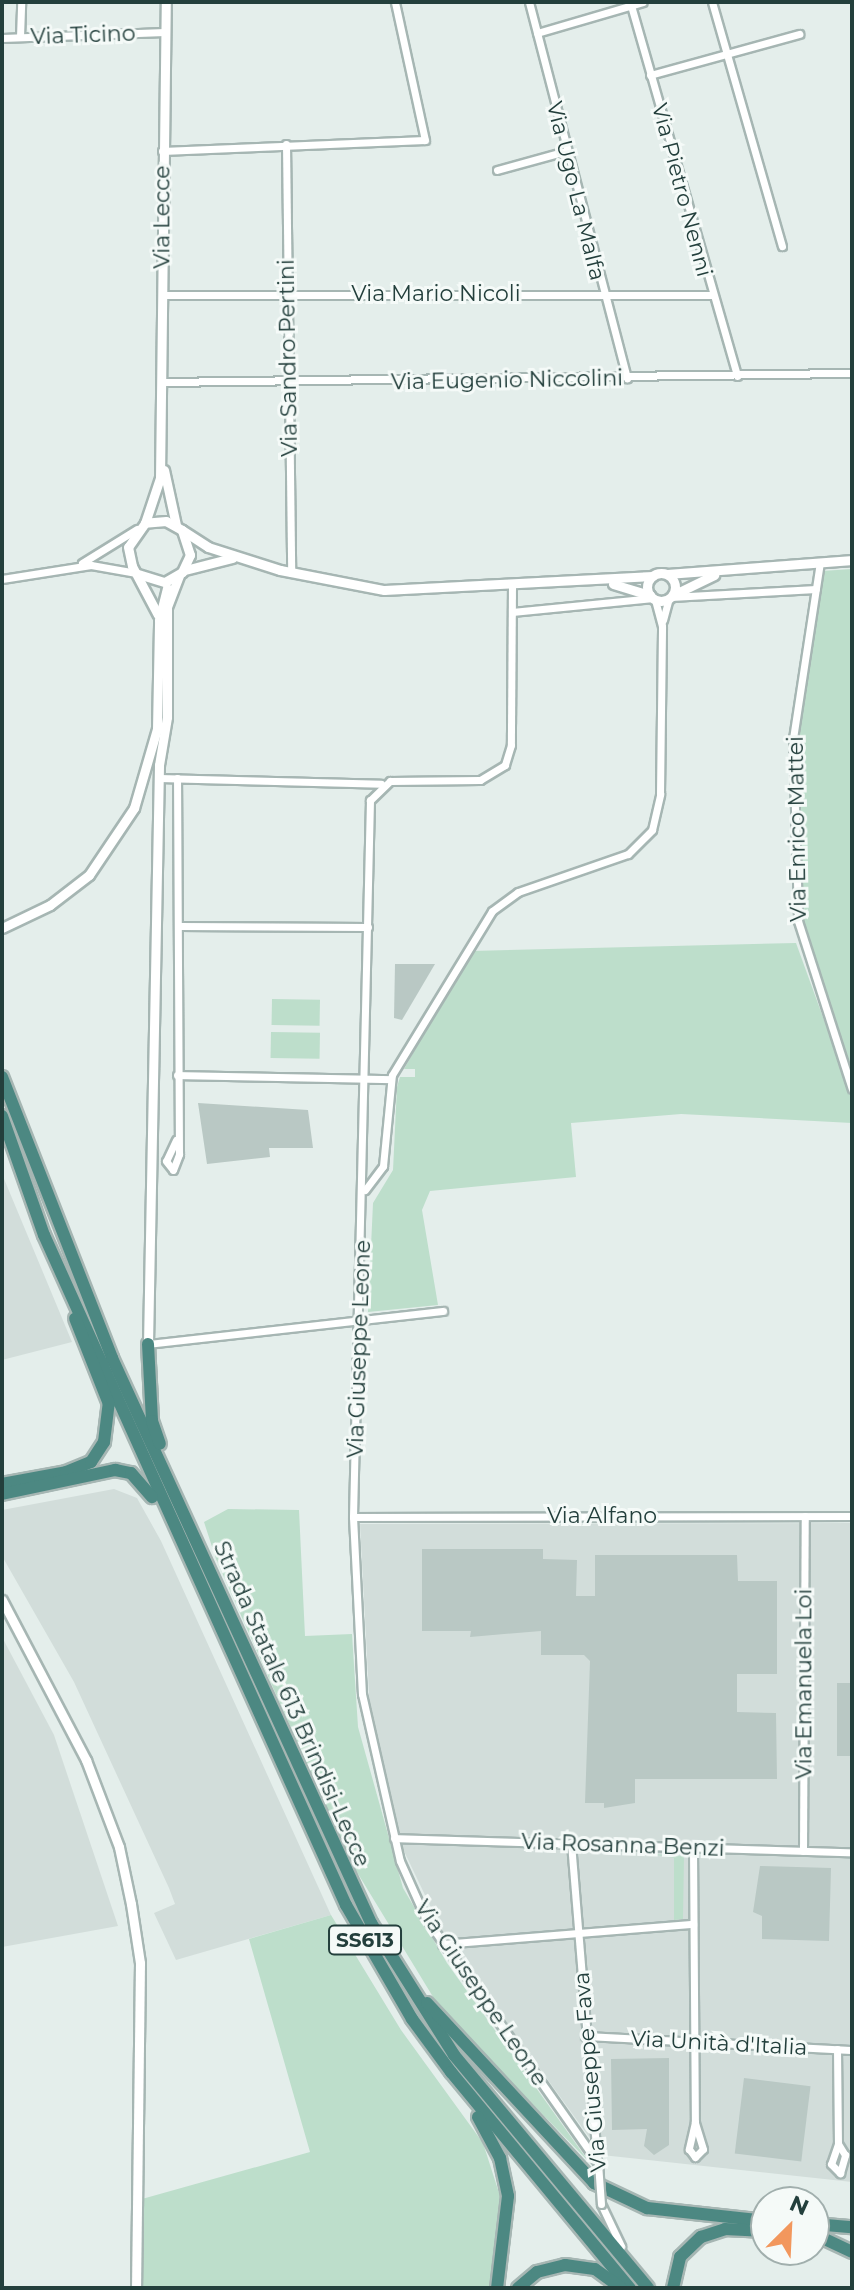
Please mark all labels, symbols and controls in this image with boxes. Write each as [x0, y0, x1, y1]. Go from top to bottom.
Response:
street label: Via Ticino [30, 20, 136, 50]
street label: Via Ugo La Malfa [541, 99, 611, 283]
street label: Via Pietro Nenni [646, 100, 718, 280]
street label: Via Lecce [149, 165, 175, 269]
street label: Via Sandro Pertini [273, 259, 303, 457]
street label: Via Mario Nicoli [351, 281, 521, 307]
street label: Via Eugenio Niccolini [391, 365, 623, 395]
street label: Via Enrico Mattei [782, 736, 812, 922]
street label: Via Giuseppe Leone [342, 1239, 376, 1459]
street label: Via Alfano [547, 1503, 657, 1529]
street label: Strada Statale 613 Brindisi-Lecce [208, 1537, 376, 1871]
street label: Via Emanuela Loi [791, 1589, 817, 1779]
street label: Via Rosanna Benzi [521, 1828, 725, 1862]
street label: Via Giuseppe Leone [409, 1895, 553, 2091]
road number: SS613 [327, 1924, 403, 1956]
street label: Via Giuseppe Fava [568, 1971, 612, 2173]
street label: Via Unità d'Italia [630, 2025, 808, 2061]
north arrow [750, 2186, 830, 2266]
text: N [786, 2189, 813, 2221]

